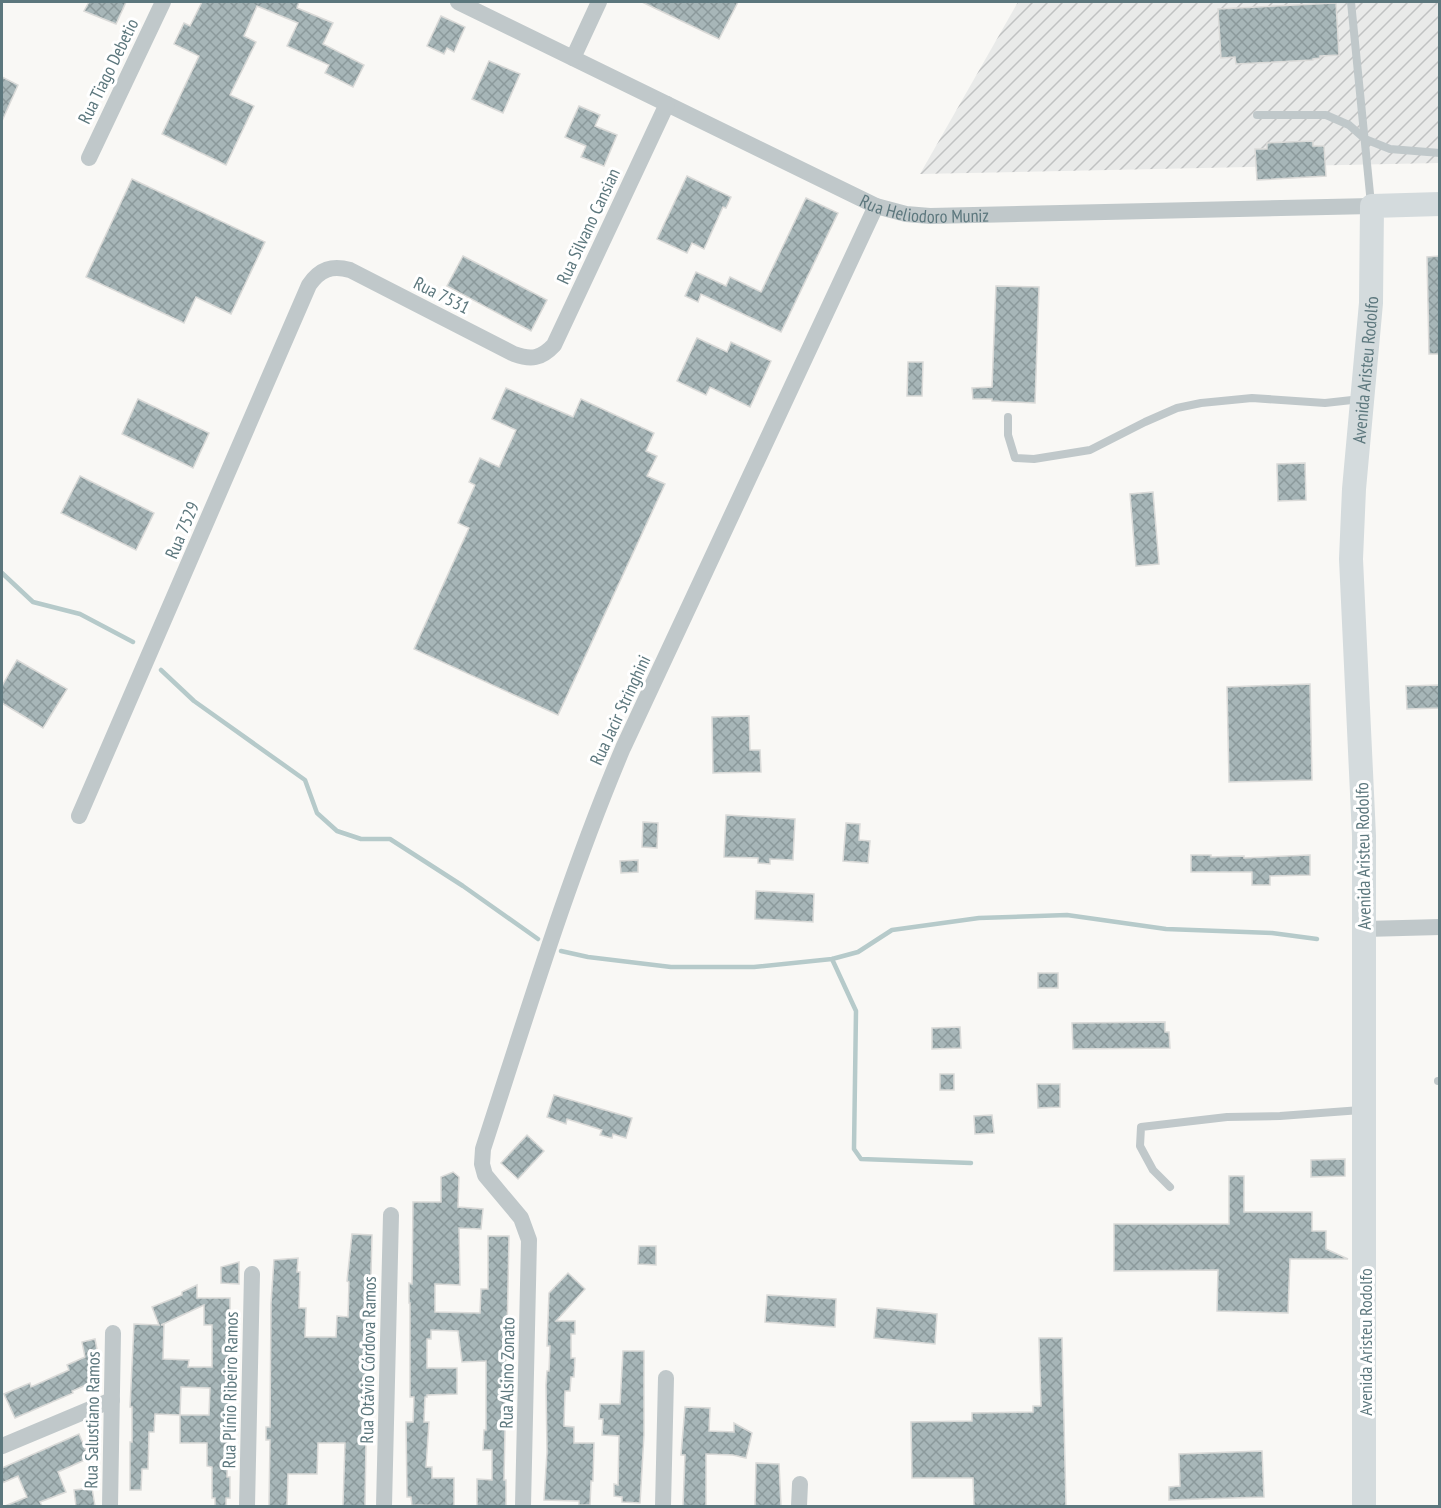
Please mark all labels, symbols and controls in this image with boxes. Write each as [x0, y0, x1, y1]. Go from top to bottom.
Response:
street label: Rua Tiago Debetio [73, 14, 143, 127]
street label: Rua Silvano Cansian [551, 164, 625, 288]
street label: Rua Heliodoro Muniz [856, 189, 989, 228]
street label: Rua 7531 [410, 271, 474, 319]
street label: Avenida Aristeu Rodolfo [1347, 296, 1383, 444]
street label: Rua 7529 [160, 498, 204, 562]
street label: Rua Jacir Stringhini [584, 651, 656, 769]
street label: Avenida Aristeu Rodolfo [1350, 782, 1376, 930]
street label: Avenida Aristeu Rodolfo [1354, 1268, 1377, 1416]
street label: Rua Otávio Córdova Ramos [355, 1276, 381, 1444]
street label: Rua Plínio Ribeiro Ramos [217, 1311, 243, 1469]
street label: Rua Alsino Zonato [495, 1317, 519, 1429]
street label: Rua Salustiano Ramos [79, 1351, 105, 1489]

